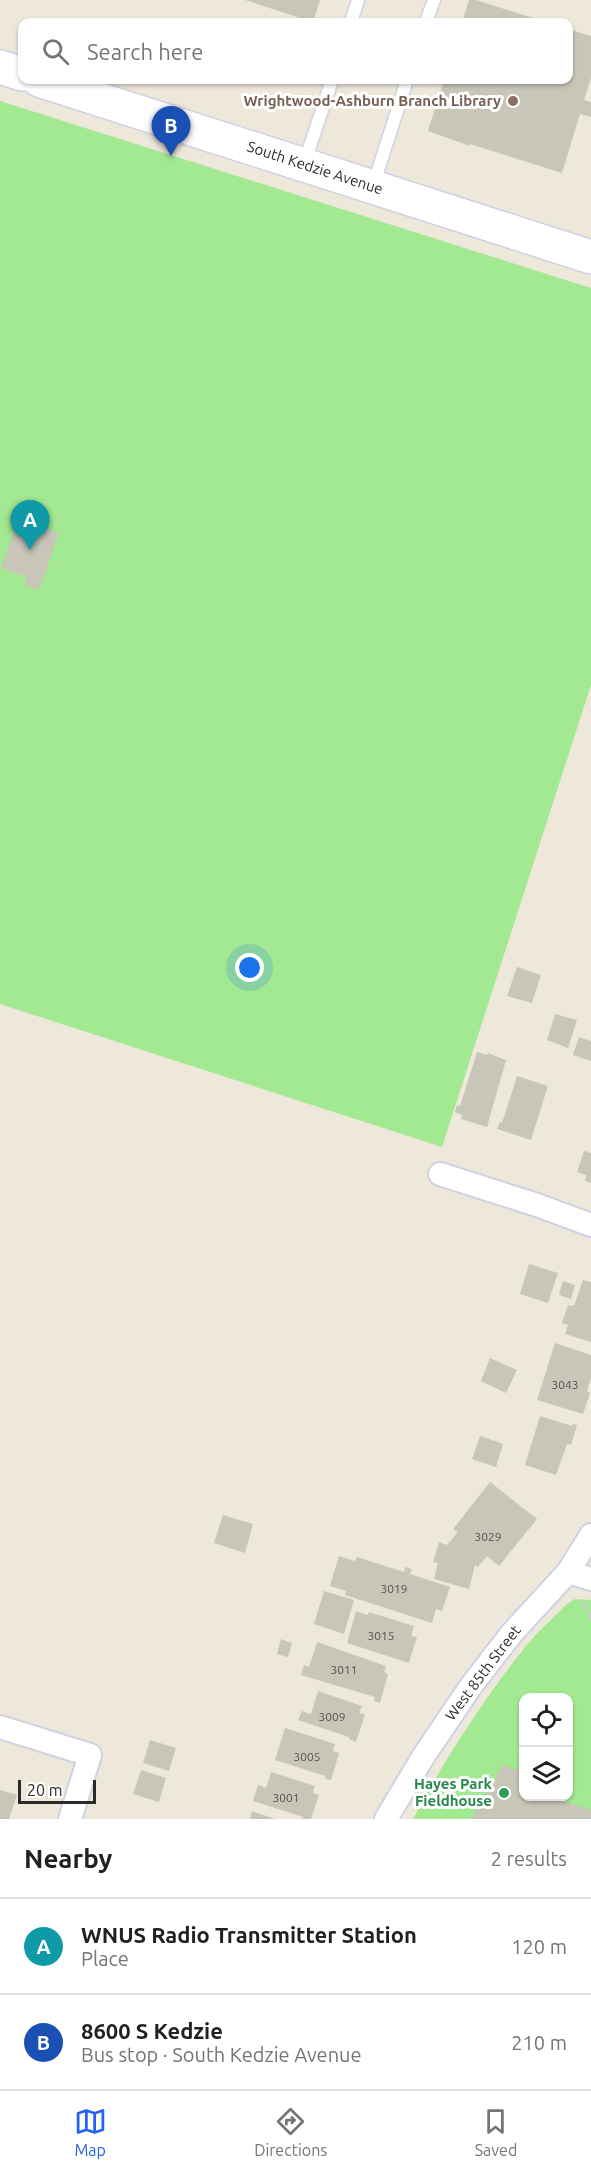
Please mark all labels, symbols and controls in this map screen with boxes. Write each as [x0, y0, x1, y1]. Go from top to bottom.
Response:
search box [18, 18, 573, 84]
icon: search [39, 35, 72, 68]
text: Search here [87, 39, 203, 64]
place label: Wrightwood-Ashburn Branch Library [243, 92, 501, 109]
marker: Wrightwood-Ashburn Branch Library [506, 94, 520, 108]
pin: B [152, 106, 190, 156]
street label: South Kedzie Avenue [245, 138, 385, 198]
pin: A [10, 500, 50, 550]
your location [235, 953, 264, 982]
house number: 3043 [551, 1378, 579, 1391]
house number: 3029 [474, 1530, 502, 1543]
house number: 3019 [380, 1582, 408, 1595]
street label: West 85th Street [441, 1622, 524, 1724]
house number: 3015 [367, 1629, 395, 1642]
house number: 3011 [330, 1663, 358, 1676]
map controls [519, 1693, 573, 1801]
button: locate [519, 1693, 573, 1747]
house number: 3009 [318, 1710, 346, 1723]
button: layers [519, 1747, 573, 1801]
house number: 3005 [293, 1750, 321, 1763]
place label: Hayes Park Fieldhouse [414, 1775, 493, 1809]
scale bar [18, 1777, 96, 1804]
text: 20 m [27, 1781, 63, 1799]
marker: Hayes Park Fieldhouse [497, 1786, 511, 1800]
house number: 3001 [272, 1791, 300, 1804]
text: Nearby [24, 1844, 112, 1873]
text: 2 results [491, 1847, 567, 1870]
text: WNUS Radio Transmitter Station [81, 1922, 417, 1947]
text: A [36, 1935, 51, 1958]
text: 120 m [511, 1935, 567, 1958]
text: Place [81, 1947, 129, 1970]
text: 8600 S Kedzie [81, 2018, 223, 2043]
text: B [37, 2031, 50, 2054]
text: 210 m [511, 2031, 567, 2054]
text: Bus stop · South Kedzie Avenue [81, 2043, 362, 2066]
tab: Map [74, 2105, 107, 2159]
tab: Directions [254, 2105, 327, 2159]
tab: Saved [475, 2105, 517, 2159]

